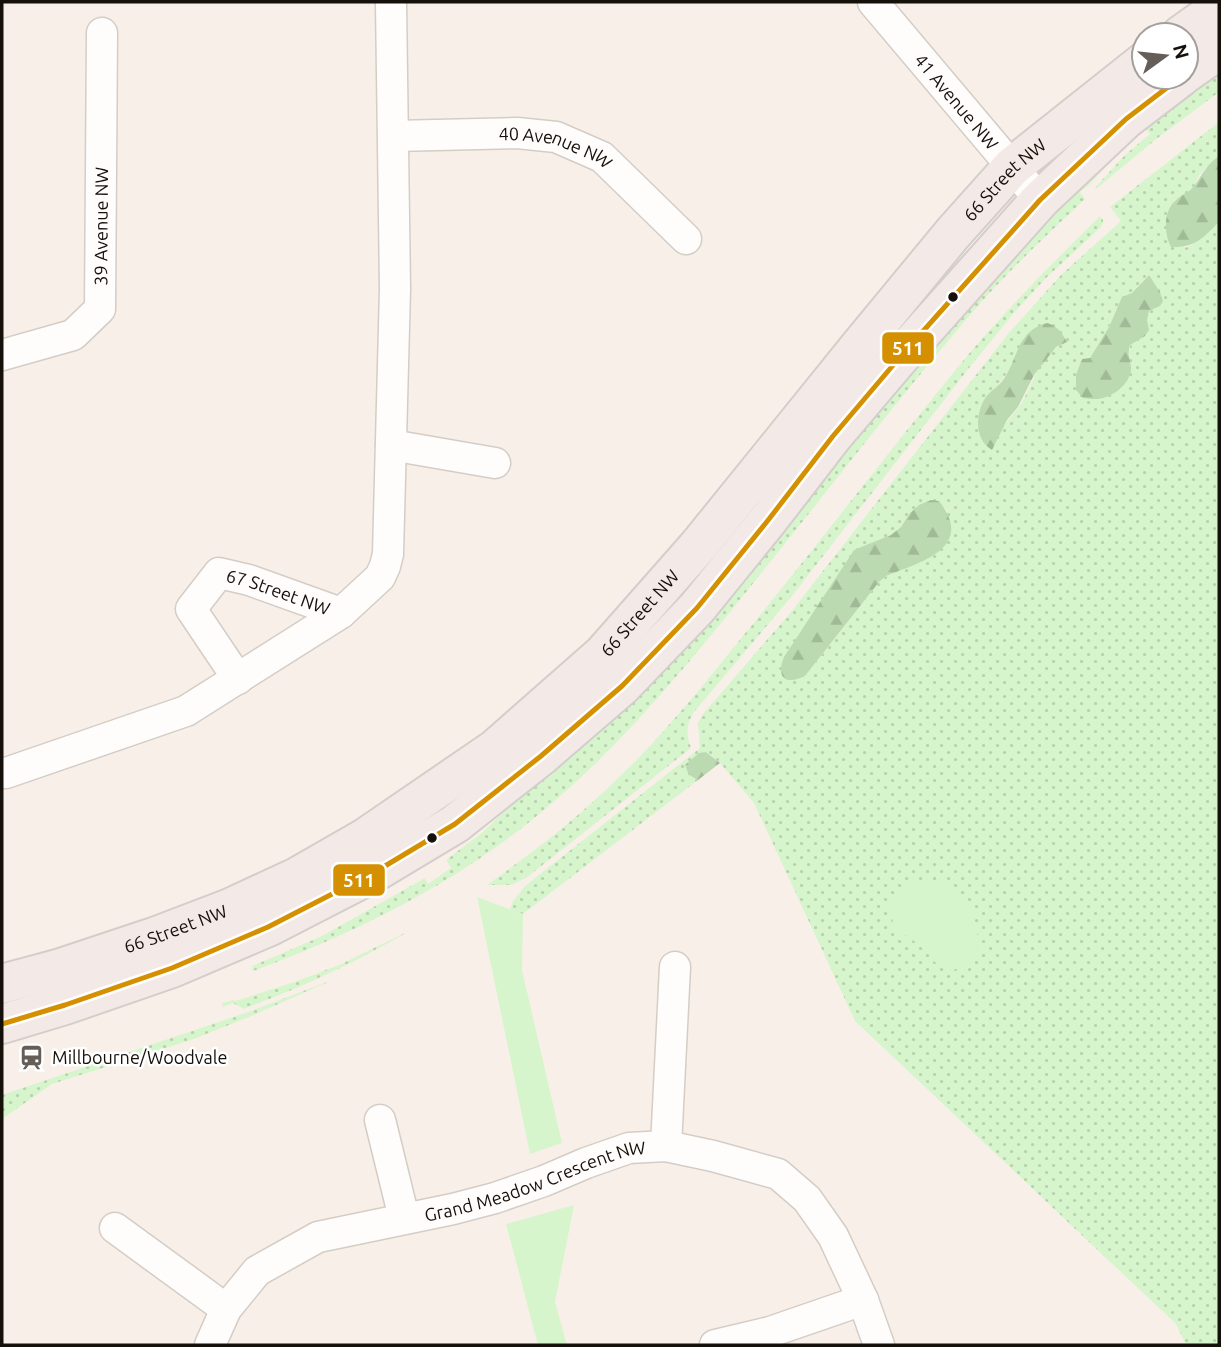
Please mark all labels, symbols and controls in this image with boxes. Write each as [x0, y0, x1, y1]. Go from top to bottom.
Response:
north arrow [1130, 21, 1200, 91]
text: N [1169, 42, 1194, 61]
street label: 41 Avenue NW [911, 50, 1003, 153]
street label: 40 Avenue NW [498, 123, 617, 172]
street label: 66 Street NW [959, 134, 1050, 225]
street label: 39 Avenue NW [90, 166, 111, 286]
unlabelled marker [946, 290, 960, 304]
line badge: 511 [881, 331, 935, 365]
text: 511 [892, 337, 924, 359]
street label: 67 Street NW [224, 565, 333, 618]
street label: 66 Street NW [596, 565, 683, 660]
unlabelled marker [425, 831, 439, 845]
line badge: 511 [332, 863, 386, 897]
text: 511 [343, 869, 375, 891]
street label: 66 Street NW [121, 900, 230, 956]
station icon: Millbourne/Woodvale [18, 1043, 46, 1071]
place label: Millbourne/Woodvale [52, 1047, 228, 1067]
street label: Grand Meadow Crescent NW [423, 1137, 646, 1225]

